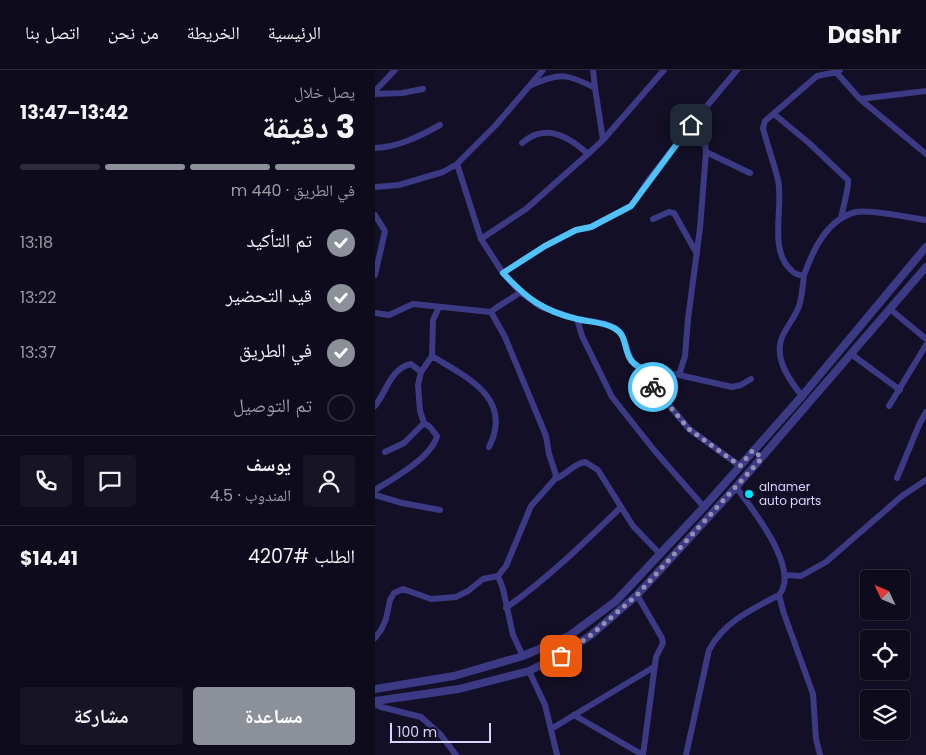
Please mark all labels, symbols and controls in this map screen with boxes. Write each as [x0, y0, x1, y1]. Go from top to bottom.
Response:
text: Dashr [827, 18, 901, 51]
text: اتصل بنا [25, 20, 80, 45]
text: من نحن [108, 20, 159, 45]
text: الخريطة [187, 20, 240, 45]
text: الرئيسية [268, 20, 321, 45]
text: يصل خلال [294, 81, 355, 104]
text: 13:42–13:47 [20, 99, 128, 126]
text: 3 دقيقة [262, 104, 355, 149]
pin [670, 104, 712, 146]
icon: home [677, 111, 705, 139]
text: في الطريق · 440 m [231, 179, 355, 202]
text: تم التأكيد [246, 227, 312, 254]
icon: check [327, 229, 355, 257]
text: 13:18 [20, 231, 53, 254]
text: قيد التحضير [226, 282, 312, 309]
icon: check [327, 284, 355, 312]
text: 13:22 [20, 286, 56, 309]
text: في الطريق [239, 337, 312, 364]
icon: check [327, 339, 355, 367]
text: 13:37 [20, 341, 56, 364]
courier [628, 362, 678, 412]
icon: bike [639, 373, 667, 401]
text: تم التوصيل [233, 392, 312, 419]
text: يوسف [246, 451, 291, 478]
button: phone [20, 455, 72, 507]
button: chat [84, 455, 136, 507]
button: person [303, 455, 355, 507]
place label: alnamer auto parts [759, 478, 821, 509]
text: المندوب · 4.5 [210, 484, 291, 507]
marker: alnamer auto parts [743, 488, 755, 500]
text: الطلب #4207 [248, 543, 355, 570]
text: $14.41 [20, 545, 78, 572]
north arrow [860, 570, 910, 620]
map controls [860, 570, 910, 740]
button: locate [860, 630, 910, 680]
pin [540, 635, 582, 677]
icon: bag [547, 642, 575, 670]
button: مشاركة [20, 687, 183, 745]
button: مساعدة [193, 687, 355, 745]
button: layers [860, 690, 910, 740]
scale bar [390, 720, 491, 743]
text: 100 m [397, 722, 437, 742]

